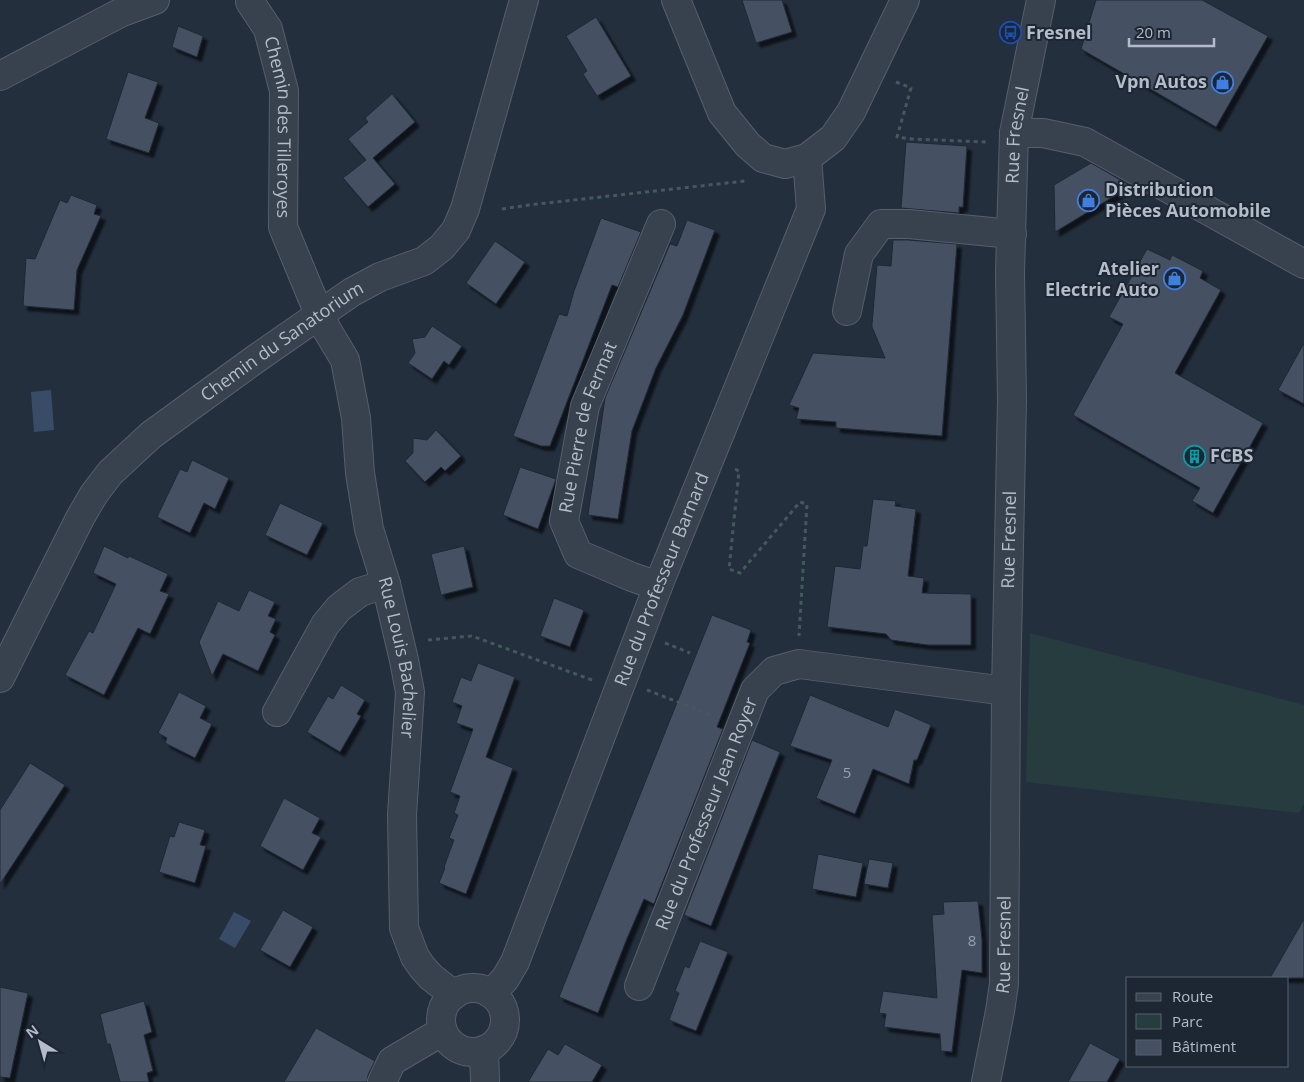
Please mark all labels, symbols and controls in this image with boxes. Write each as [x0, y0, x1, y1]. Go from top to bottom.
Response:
scale bar [1129, 15, 1214, 47]
place label: Fresnel [1026, 20, 1092, 44]
bus stop icon: Fresnel [998, 21, 1022, 45]
text: 20 m [1136, 22, 1171, 42]
street label: Chemin des Tilleroyes [259, 33, 297, 218]
place label: Vpn Autos [1115, 69, 1207, 93]
shop icon: Vpn Autos [1211, 70, 1235, 94]
street label: Rue Fresnel [1000, 84, 1034, 184]
place label: Distribution Pièces Automobile [1105, 177, 1271, 222]
shop icon: Distribution Pièces Automobile [1077, 188, 1101, 212]
place label: Atelier Electric Auto [1045, 256, 1159, 301]
shop icon: Atelier Electric Auto [1163, 267, 1187, 291]
street label: Chemin du Sanatorium [195, 275, 367, 406]
street label: Rue Pierre de Fermat [553, 337, 622, 515]
place label: FCBS [1210, 443, 1253, 467]
building icon: FCBS [1182, 444, 1206, 468]
street label: Rue du Professeur Barnard [608, 469, 714, 689]
street label: Rue Fresnel [995, 490, 1021, 589]
street label: Rue Louis Bachelier [373, 573, 423, 740]
street label: Rue du Professeur Jean Royer [649, 693, 762, 933]
house number: 5 [843, 762, 851, 782]
street label: Rue Fresnel [990, 896, 1016, 995]
house number: 8 [968, 930, 976, 950]
legend [1126, 977, 1289, 1067]
text: Route [1172, 986, 1213, 1006]
text: Parc [1172, 1011, 1203, 1031]
north arrow [15, 1017, 65, 1067]
text: N [22, 1020, 42, 1042]
text: Bâtiment [1172, 1036, 1236, 1056]

